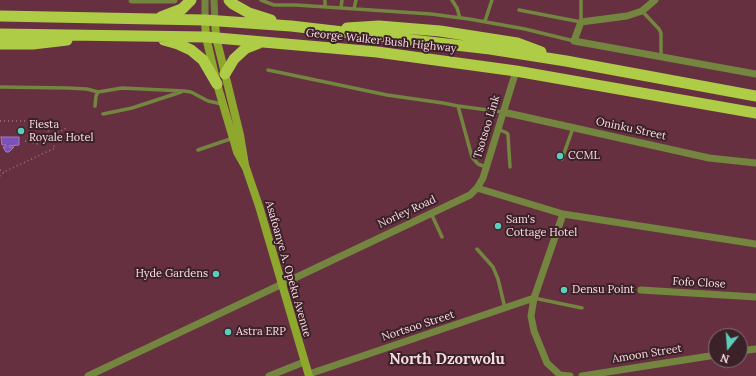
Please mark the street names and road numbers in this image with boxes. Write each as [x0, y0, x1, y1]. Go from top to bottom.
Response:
street label: George Walker Bush Highway [305, 27, 457, 55]
street label: Tsotsoo Link [471, 94, 503, 160]
street label: Oninku Street [595, 115, 667, 143]
street label: Norley Road [376, 193, 438, 231]
street label: Asafoanye A. Opeku Avenue [262, 199, 314, 339]
street label: Fofo Close [672, 275, 726, 291]
street label: Nortsoo Street [380, 308, 456, 344]
street label: Amoon Street [611, 342, 683, 366]

